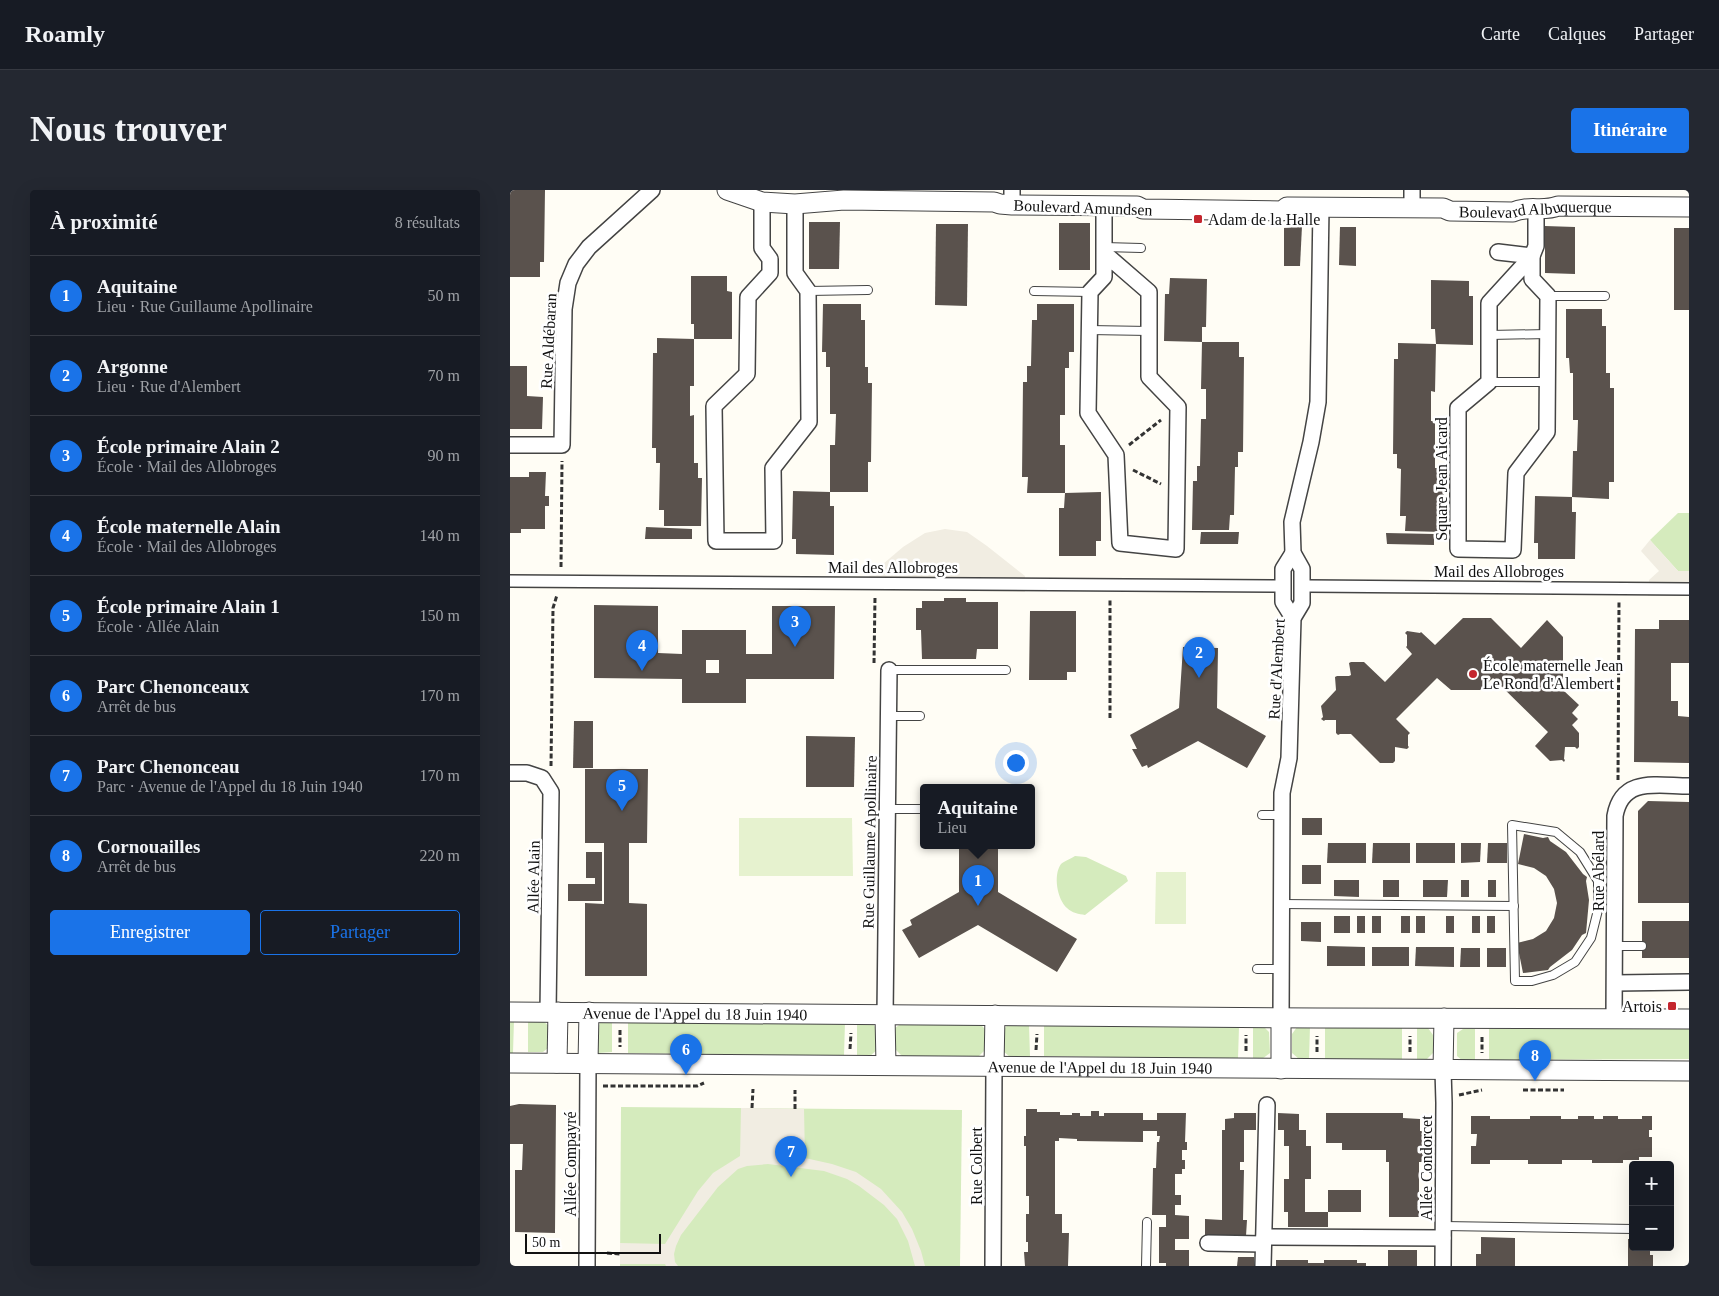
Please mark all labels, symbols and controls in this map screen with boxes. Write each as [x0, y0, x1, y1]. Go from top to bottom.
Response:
text: Roamly [25, 21, 105, 47]
text: Carte [1481, 24, 1520, 44]
text: Calques [1548, 24, 1606, 44]
text: Partager [1634, 24, 1694, 44]
button: Itinéraire [1571, 108, 1689, 153]
text: Nous trouver [30, 110, 227, 149]
street label: Boulevard Amundsen [1013, 197, 1153, 218]
street label: Boulevard Albuquerque [1459, 198, 1612, 221]
text: À proximité [50, 210, 158, 234]
place label: Adam de la Halle [1208, 211, 1320, 228]
marker: Adam de la Halle [1192, 213, 1204, 225]
text: 8 résultats [395, 214, 460, 231]
text: Aquitaine [97, 276, 177, 297]
text: 1 [62, 287, 70, 304]
text: 50 m [428, 287, 460, 304]
street label: Rue Aldébaran [538, 293, 559, 389]
text: Lieu · Rue Guillaume Apollinaire [97, 298, 313, 315]
text: Argonne [97, 356, 168, 377]
text: 2 [62, 367, 70, 384]
text: 70 m [428, 367, 460, 384]
text: Lieu · Rue d'Alembert [97, 378, 241, 395]
street label: Square Jean Aicard [1433, 417, 1451, 541]
text: École primaire Alain 2 [97, 436, 280, 457]
text: 3 [62, 447, 70, 464]
text: 90 m [428, 447, 460, 464]
text: École · Mail des Allobroges [97, 458, 277, 475]
text: École maternelle Alain [97, 516, 281, 537]
text: 4 [62, 527, 70, 544]
text: 140 m [420, 527, 460, 544]
text: École · Mail des Allobroges [97, 538, 277, 555]
street label: Mail des Allobroges [828, 559, 958, 577]
street label: Mail des Allobroges [1434, 563, 1564, 581]
text: École primaire Alain 1 [97, 596, 280, 617]
pin: 3 [779, 606, 811, 647]
text: 5 [62, 607, 70, 624]
text: 150 m [420, 607, 460, 624]
text: École · Allée Alain [97, 618, 219, 635]
street label: Rue d'Alembert [1265, 618, 1288, 720]
pin: 4 [626, 630, 658, 671]
pin: 2 [1183, 637, 1215, 678]
place label: École maternelle Jean Le Rond d'Alembert [1483, 656, 1623, 692]
marker: École maternelle Jean Le Rond d'Alembert [1467, 668, 1479, 680]
text: Parc Chenonceaux [97, 676, 249, 697]
text: 6 [62, 687, 70, 704]
text: 170 m [420, 687, 460, 704]
text: Arrêt de bus [97, 698, 176, 715]
your location [1003, 750, 1029, 776]
street label: Rue Guillaume Apollinaire [859, 755, 881, 929]
text: Parc Chenonceau [97, 756, 240, 777]
text: 7 [62, 767, 70, 784]
text: 170 m [420, 767, 460, 784]
pin: 5 [606, 770, 638, 811]
text: Parc · Avenue de l'Appel du 18 Juin 1940 [97, 778, 363, 795]
popup [920, 784, 1035, 849]
text: Aquitaine [937, 797, 1018, 818]
text: Lieu [937, 819, 967, 836]
street label: Rue Abélard [1590, 831, 1607, 911]
text: Cornouailles [97, 836, 200, 857]
street label: Allée Alain [524, 840, 543, 914]
text: 8 [62, 847, 70, 864]
text: 220 m [420, 847, 460, 864]
text: Arrêt de bus [97, 858, 176, 875]
pin: 1 [962, 865, 994, 906]
button: Enregistrer [50, 910, 250, 955]
button: Partager [260, 910, 460, 955]
place label: Artois [1622, 998, 1662, 1015]
marker: Artois [1666, 1000, 1678, 1012]
street label: Avenue de l'Appel du 18 Juin 1940 [583, 1005, 807, 1023]
pin: 6 [670, 1034, 702, 1075]
pin: 8 [1519, 1040, 1551, 1081]
street label: Avenue de l'Appel du 18 Juin 1940 [987, 1058, 1212, 1077]
street label: Allée Compayré [562, 1111, 580, 1217]
street label: Allée Condorcet [1418, 1115, 1435, 1221]
street label: Rue Colbert [968, 1127, 985, 1205]
pin: 7 [775, 1136, 807, 1177]
map controls [1629, 1161, 1674, 1251]
button: + [1629, 1161, 1674, 1206]
button: − [1629, 1206, 1674, 1251]
scale bar [525, 1231, 661, 1254]
text: 50 m [532, 1235, 560, 1250]

